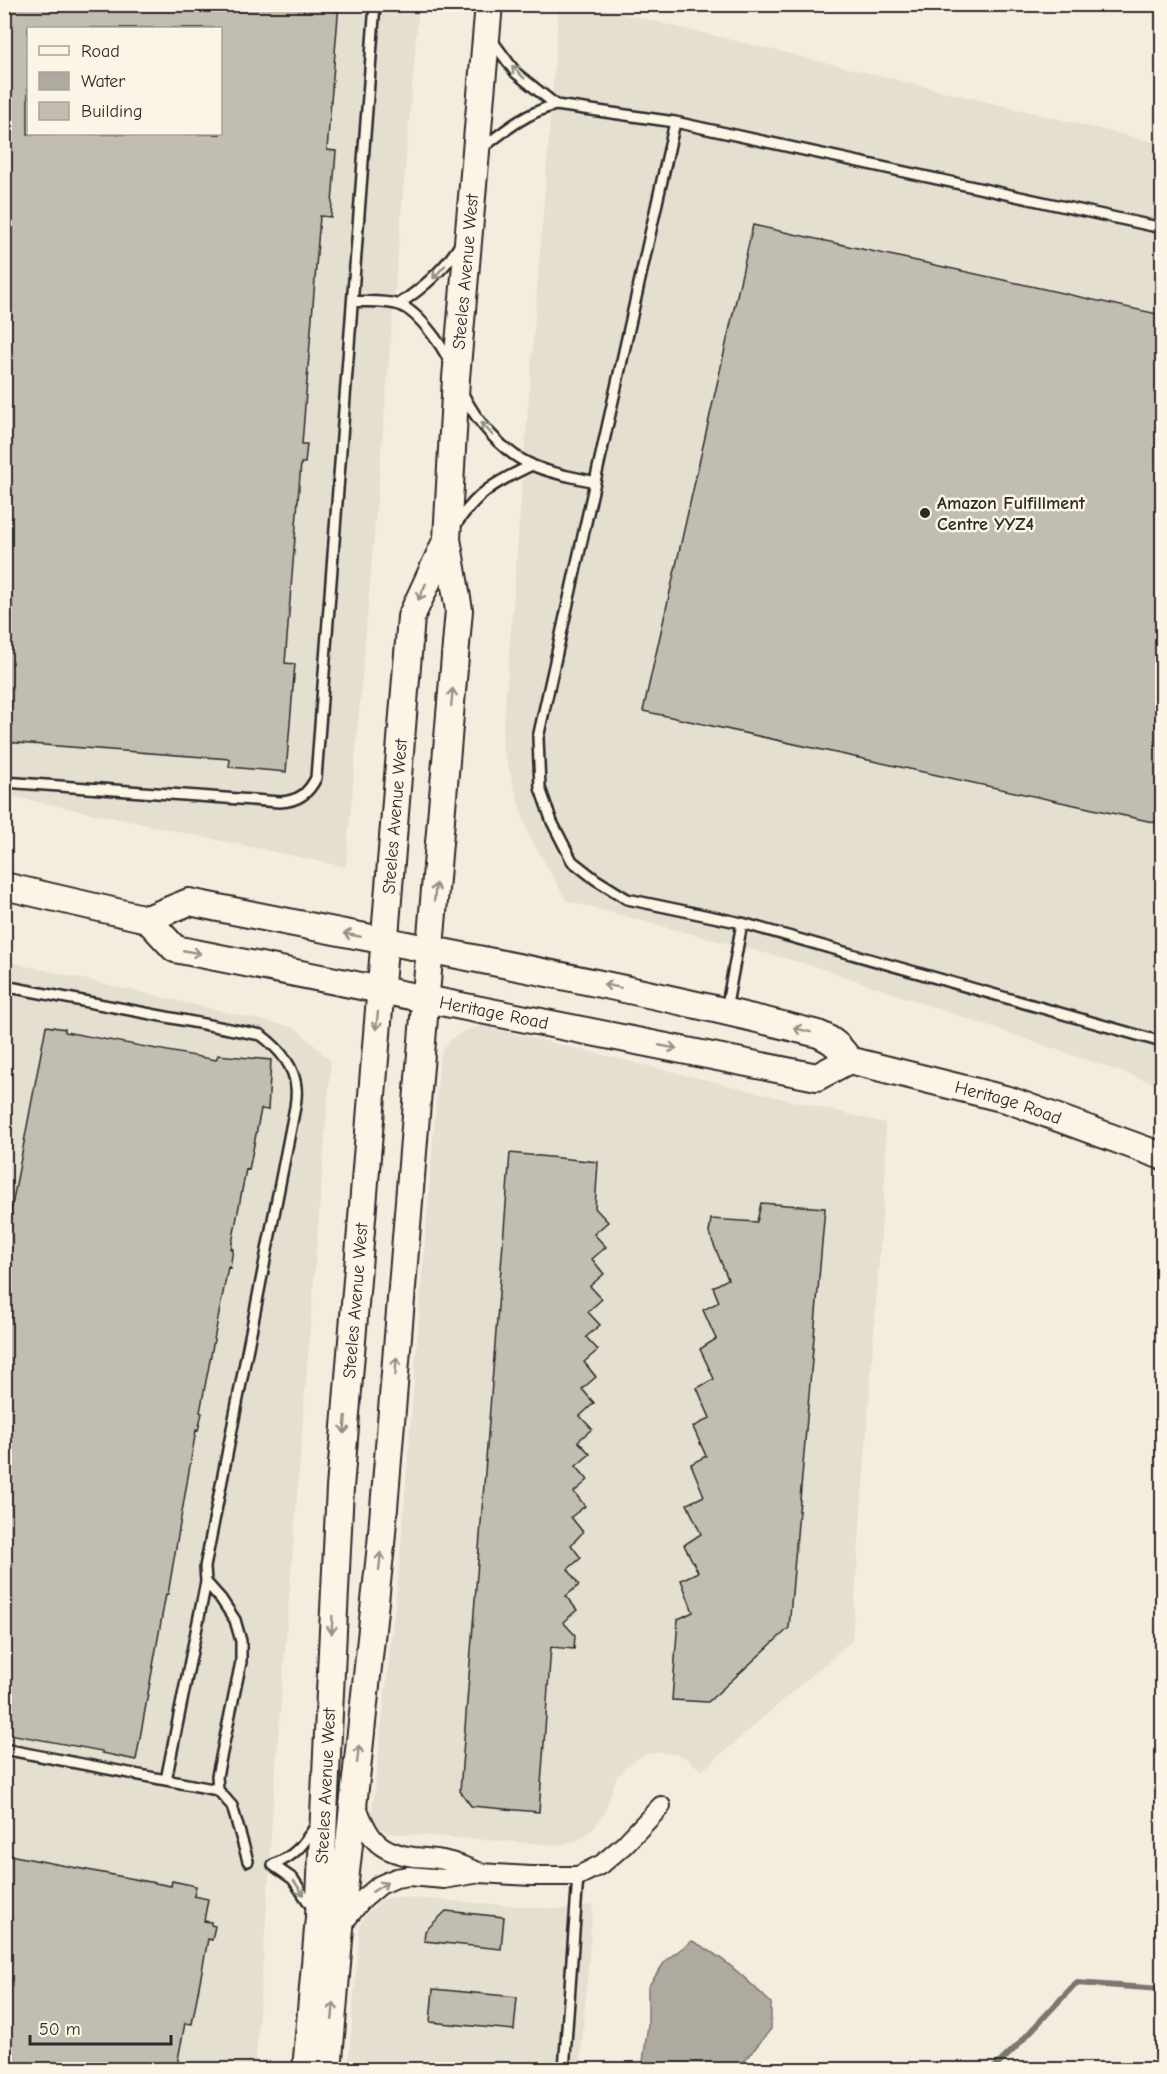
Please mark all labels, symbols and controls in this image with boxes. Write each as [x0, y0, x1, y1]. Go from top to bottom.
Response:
legend [27, 27, 222, 135]
text: Road [81, 41, 120, 62]
one-way arrow [511, 65, 525, 80]
text: Water [81, 71, 126, 92]
text: Building [81, 101, 143, 122]
street label: Steeles Avenue West [448, 192, 483, 350]
one-way arrow [432, 264, 446, 279]
one-way arrow [480, 421, 494, 437]
place label: Amazon Fulfillment Centre YYZ4 [937, 493, 1086, 535]
marker: Amazon Fulfillment Centre YYZ4 [918, 506, 932, 520]
one-way arrow [416, 583, 428, 601]
one-way arrow [447, 688, 458, 708]
street label: Steeles Avenue West [378, 737, 412, 895]
one-way arrow [429, 882, 440, 902]
one-way arrow [342, 929, 362, 940]
one-way arrow [181, 947, 201, 958]
one-way arrow [603, 980, 623, 991]
street label: Heritage Road [438, 991, 550, 1034]
one-way arrow [371, 1010, 382, 1030]
one-way arrow [793, 1024, 812, 1036]
one-way arrow [658, 1042, 677, 1053]
street label: Heritage Road [953, 1076, 1064, 1129]
street label: Steeles Avenue West [338, 1221, 372, 1379]
one-way arrow [391, 1357, 402, 1377]
one-way arrow [339, 1414, 350, 1434]
one-way arrow [374, 1551, 385, 1571]
one-way arrow [327, 1615, 338, 1635]
street label: Steeles Avenue West [311, 1706, 340, 1864]
one-way arrow [353, 1745, 364, 1765]
one-way arrow [293, 1879, 305, 1895]
one-way arrow [371, 1880, 388, 1892]
one-way arrow [328, 2002, 339, 2022]
scale bar [30, 2008, 171, 2046]
text: 50 m [39, 2019, 81, 2040]

